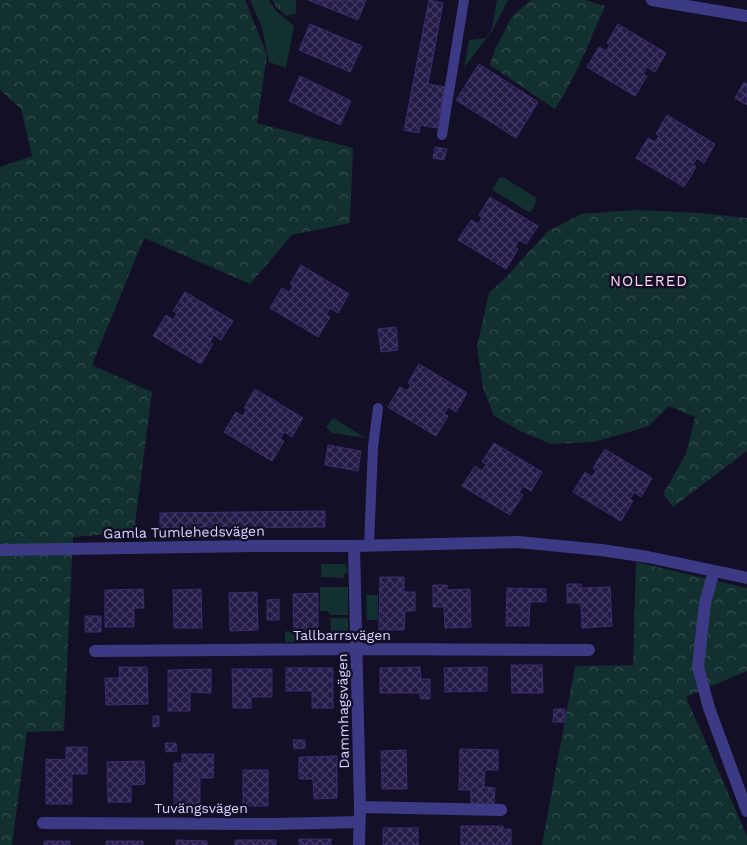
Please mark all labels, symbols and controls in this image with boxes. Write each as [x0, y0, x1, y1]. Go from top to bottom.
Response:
district label: NOLERED [610, 272, 688, 290]
street label: Gamla Tumlehedsvägen [103, 523, 265, 541]
street label: Tallbarrsvägen [293, 627, 391, 643]
street label: Dammhagsvägen [334, 653, 352, 769]
street label: Tuvängsvägen [154, 800, 248, 816]

